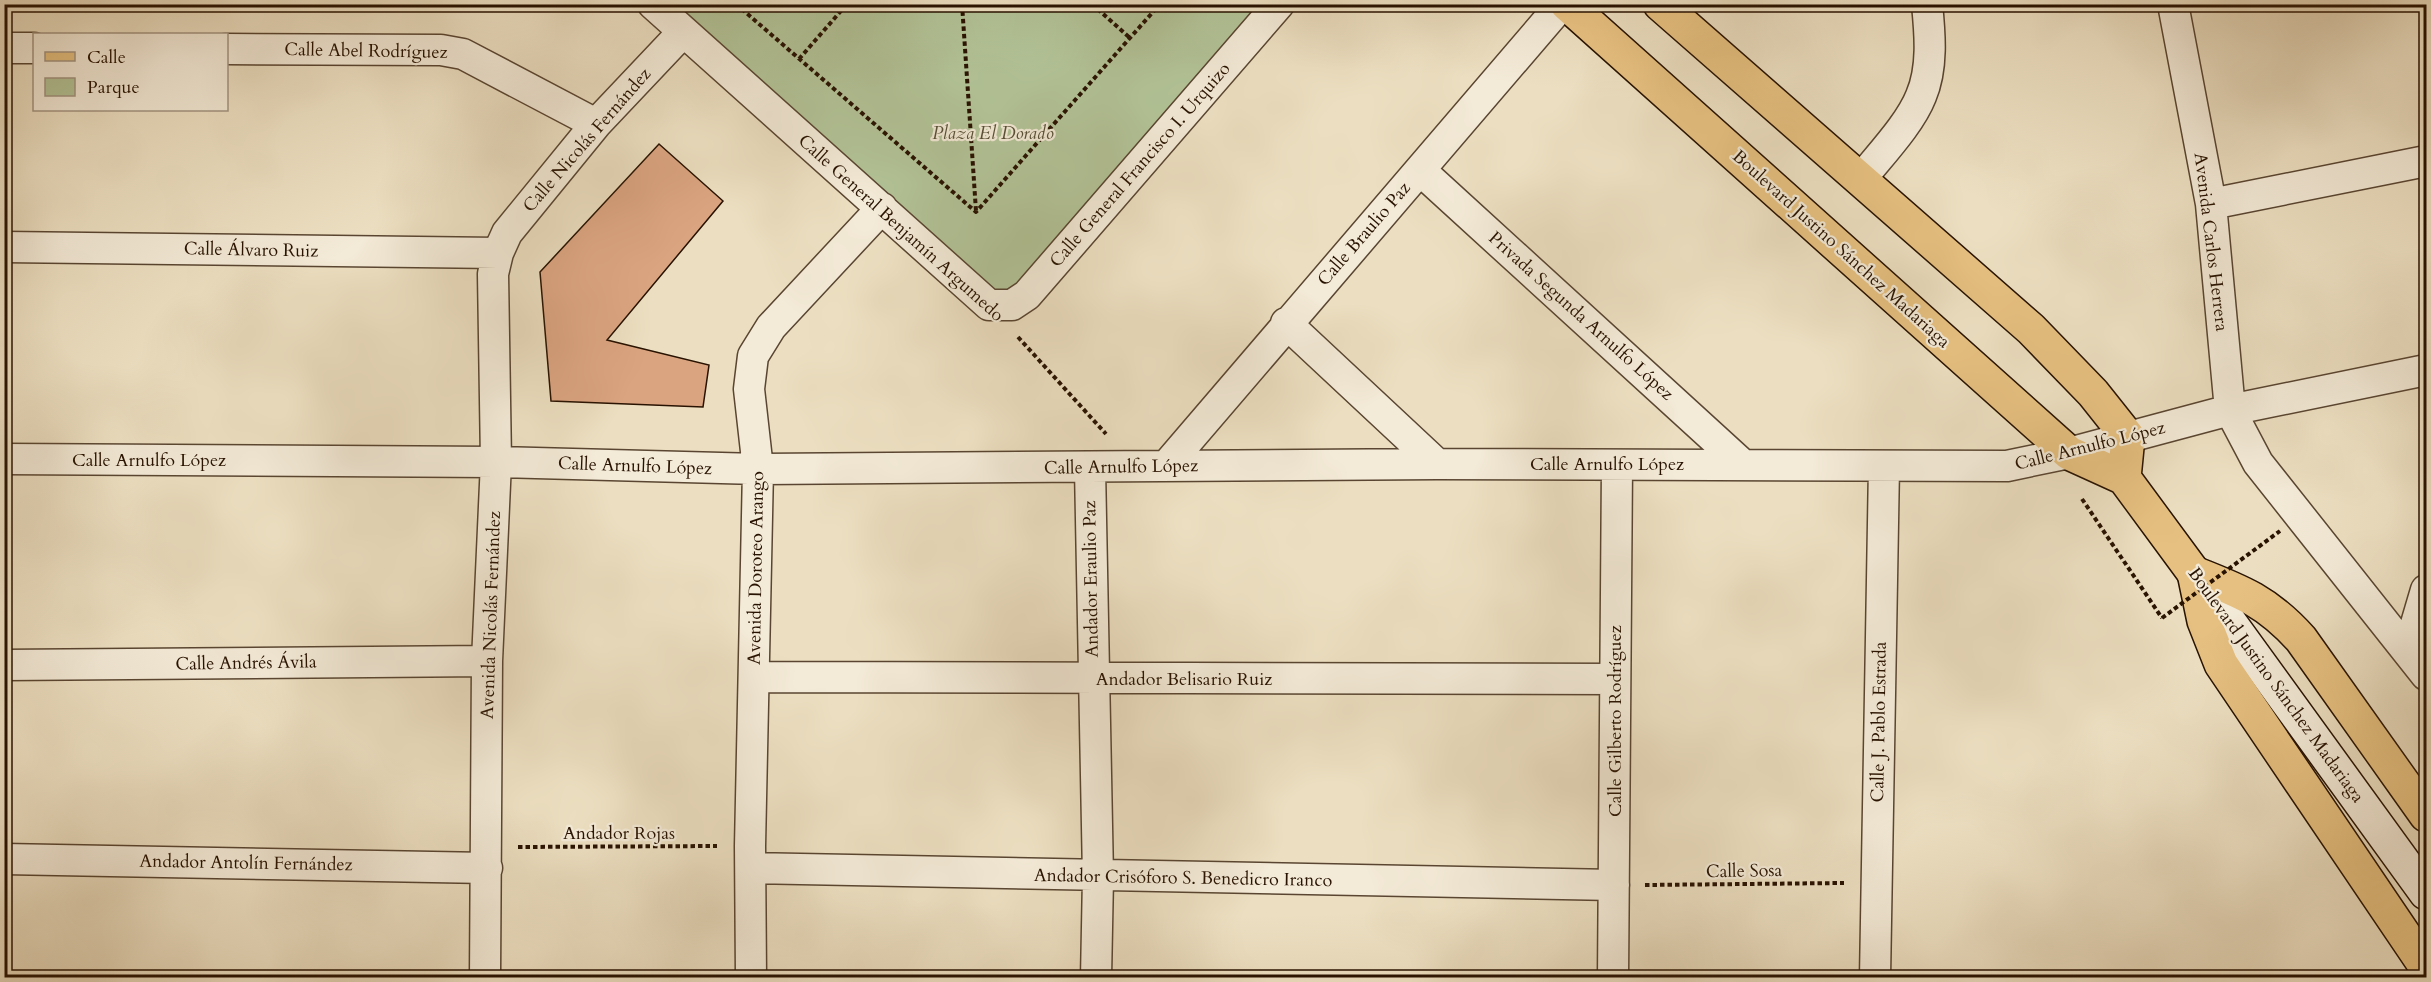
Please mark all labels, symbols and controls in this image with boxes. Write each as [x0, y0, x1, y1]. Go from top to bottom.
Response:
legend [33, 33, 228, 111]
street label: Calle Abel Rodríguez [284, 37, 448, 65]
text: Calle [87, 45, 126, 70]
street label: Calle General Francisco I. Urquizo [1044, 57, 1236, 273]
street label: Calle Nicolás Fernández [517, 62, 657, 218]
text: Parque [87, 75, 140, 100]
park label: Plaza El Dorado [932, 121, 1054, 146]
street label: Calle General Benjamín Argumedo [793, 129, 1010, 328]
street label: Boulevard Justino Sánchez Madariaga [1727, 144, 1956, 354]
street label: Avenida Carlos Herrera [2188, 151, 2234, 333]
street label: Calle Braulio Paz [1312, 176, 1416, 292]
street label: Privada Segunda Arnulfo López [1483, 226, 1679, 406]
street label: Calle Álvaro Ruiz [184, 236, 318, 264]
street label: Calle Arnulfo López [2012, 415, 2168, 477]
street label: Calle Arnulfo López [72, 448, 226, 473]
street label: Calle Arnulfo López [557, 451, 713, 481]
street label: Calle Arnulfo López [1530, 452, 1684, 477]
street label: Calle Arnulfo López [1044, 453, 1198, 481]
street label: Avenida Doroteo Arango [742, 471, 770, 665]
street label: Andador Eraulio Paz [1077, 500, 1105, 658]
street label: Avenida Nicolás Fernández [475, 511, 507, 719]
street label: Boulevard Justino Sánchez Madariaga [2182, 562, 2370, 808]
street label: Calle Gilberto Rodríguez [1603, 625, 1628, 817]
street label: Calle J. Pablo Estrada [1865, 641, 1893, 803]
street label: Calle Andrés Ávila [175, 649, 317, 677]
street label: Andador Belisario Ruiz [1096, 667, 1272, 692]
street label: Andador Rojas [563, 821, 675, 846]
street label: Andador Antolín Fernández [139, 849, 353, 877]
street label: Calle Sosa [1706, 858, 1783, 884]
street label: Andador Crisóforo S. Benedicro Iranco [1034, 863, 1333, 893]

